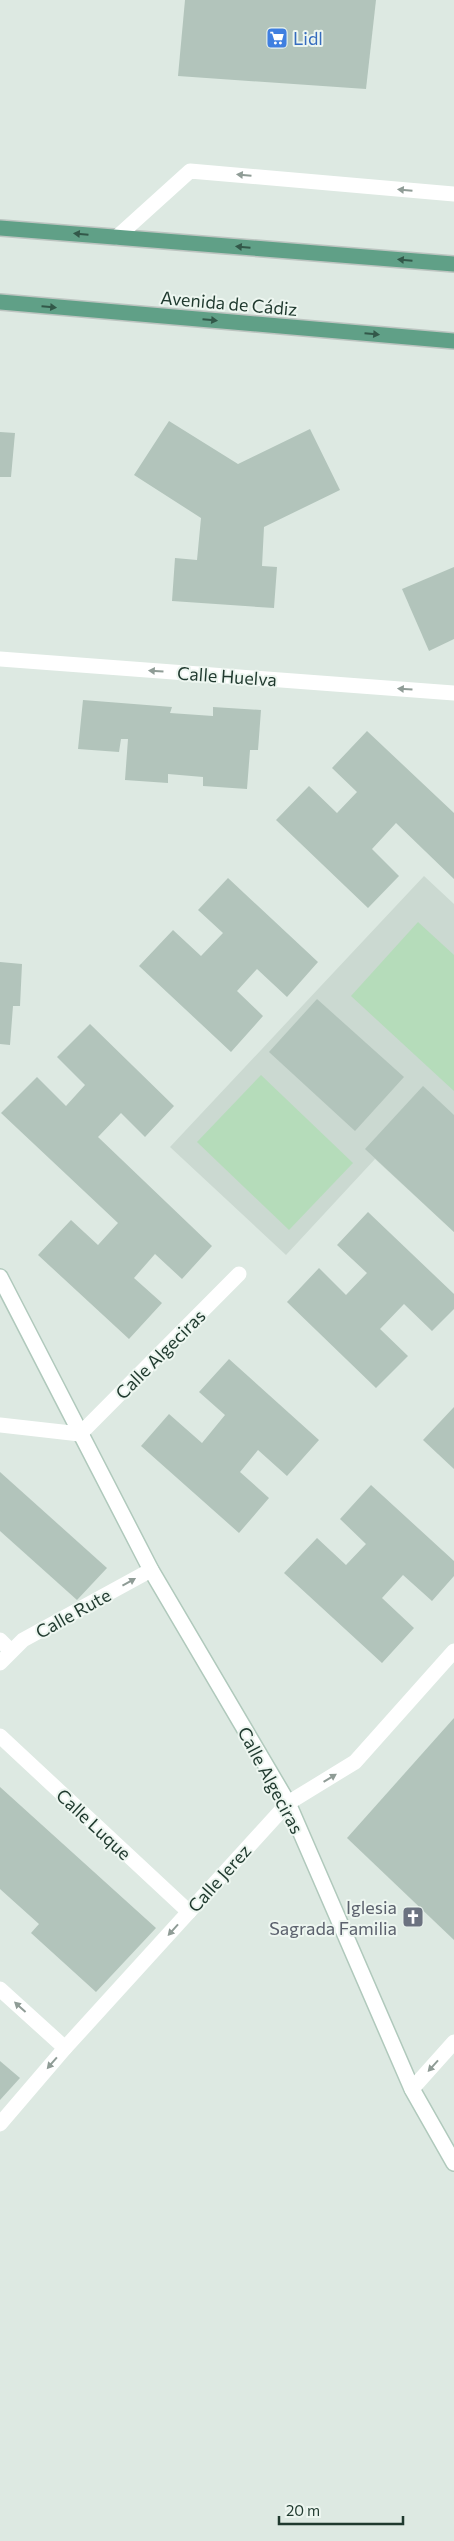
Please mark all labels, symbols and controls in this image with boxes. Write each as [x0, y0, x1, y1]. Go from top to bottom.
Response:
supermarket icon: Lidl [265, 26, 289, 50]
place label: Lidl [293, 27, 323, 49]
one-way arrow [235, 171, 251, 179]
one-way arrow [397, 185, 413, 193]
one-way arrow [73, 230, 89, 238]
one-way arrow [235, 243, 251, 251]
one-way arrow [397, 255, 413, 263]
street label: Avenida de Cádiz [160, 286, 298, 320]
one-way arrow [41, 303, 57, 311]
one-way arrow [203, 317, 219, 325]
one-way arrow [365, 330, 381, 338]
street label: Calle Huelva [176, 662, 278, 690]
one-way arrow [148, 666, 164, 674]
one-way arrow [397, 685, 413, 693]
street label: Calle Algeciras [110, 1304, 210, 1404]
one-way arrow [122, 1578, 137, 1586]
street label: Calle Rute [32, 1583, 114, 1643]
street label: Calle Algeciras [234, 1723, 308, 1837]
one-way arrow [323, 1773, 336, 1782]
street label: Calle Luque [52, 1784, 136, 1864]
street label: Calle Jerez [183, 1839, 255, 1917]
place label: Iglesia Sagrada Familia [269, 1896, 397, 1939]
church icon: Iglesia Sagrada Familia [401, 1905, 425, 1929]
one-way arrow [167, 1923, 179, 1935]
one-way arrow [14, 2001, 26, 2013]
one-way arrow [47, 2057, 58, 2070]
one-way arrow [427, 2059, 439, 2071]
scale bar [279, 2494, 403, 2526]
text: 20 m [286, 2501, 320, 2519]

